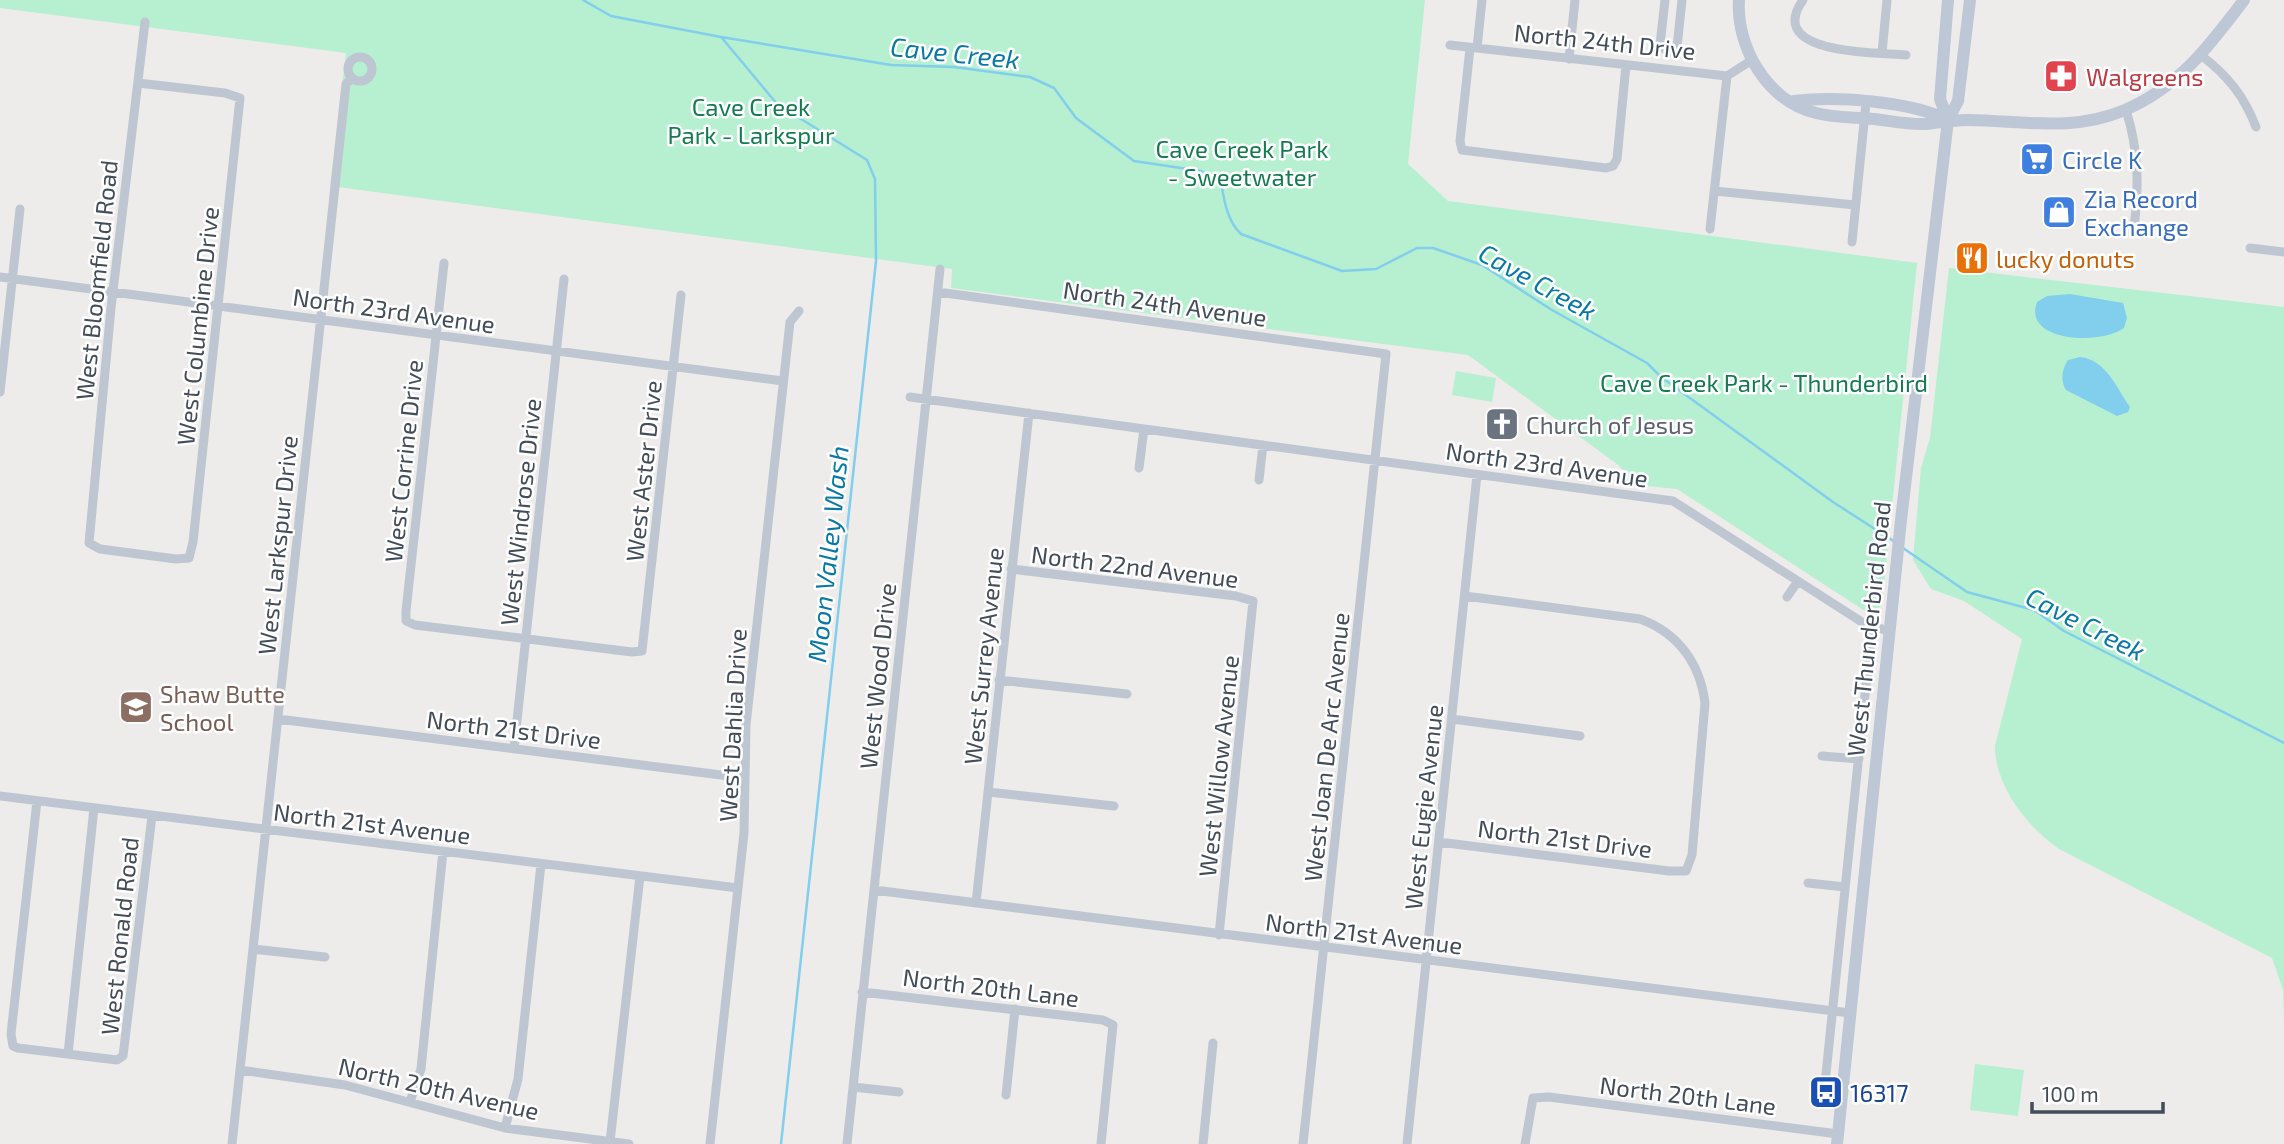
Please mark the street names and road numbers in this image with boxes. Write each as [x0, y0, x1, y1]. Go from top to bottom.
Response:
street label: North 24th Drive [1513, 17, 1697, 65]
street label: West Bloomfield Road [69, 159, 123, 401]
street label: West Columbine Drive [170, 205, 224, 447]
street label: North 24th Avenue [1061, 274, 1269, 332]
street label: North 23rd Avenue [291, 281, 497, 339]
street label: West Corrine Drive [378, 358, 428, 564]
street label: West Aster Drive [619, 379, 667, 563]
street label: West Windrose Drive [494, 397, 546, 627]
street label: West Larkspur Drive [251, 434, 303, 656]
street label: North 23rd Avenue [1444, 435, 1650, 493]
street label: West Thunderbird Road [1840, 500, 1896, 758]
street label: North 22nd Avenue [1030, 539, 1240, 593]
street label: West Surrey Avenue [957, 546, 1009, 766]
street label: West Wood Drive [853, 581, 901, 771]
street label: West Joan De Arc Avenue [1297, 611, 1355, 883]
street label: West Dahlia Drive [712, 628, 752, 822]
street label: West Willow Avenue [1192, 654, 1244, 878]
street label: West Eugie Avenue [1398, 703, 1448, 911]
street label: North 21st Drive [425, 704, 603, 754]
street label: North 21st Avenue [272, 797, 472, 849]
street label: North 21st Drive [1476, 813, 1654, 863]
street label: West Ronald Road [94, 836, 144, 1036]
street label: North 21st Avenue [1264, 907, 1464, 959]
street label: North 20th Lane [901, 962, 1081, 1012]
street label: North 20th Avenue [336, 1051, 542, 1125]
street label: North 20th Lane [1598, 1070, 1778, 1120]

